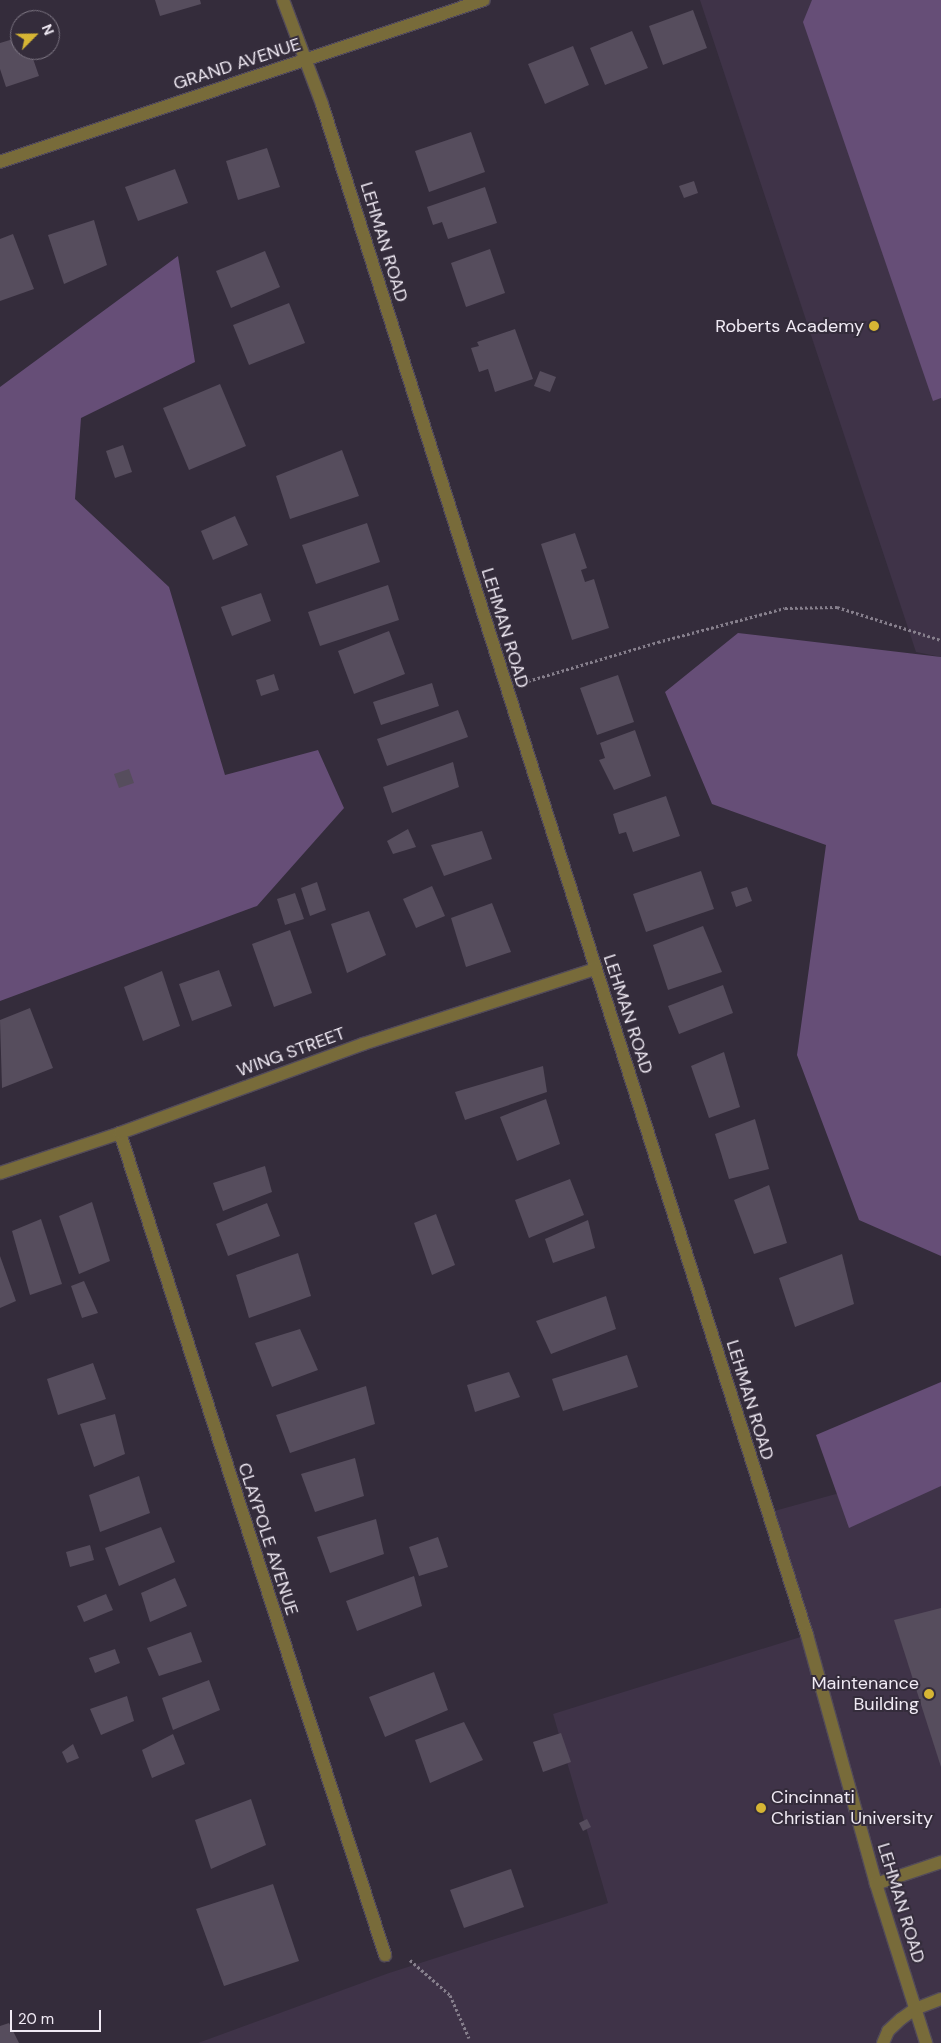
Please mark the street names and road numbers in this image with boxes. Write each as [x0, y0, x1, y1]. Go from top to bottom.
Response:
street label: GRAND AVENUE [171, 33, 303, 95]
street label: LEHMAN ROAD [356, 179, 412, 305]
street label: LEHMAN ROAD [477, 565, 533, 691]
street label: LEHMAN ROAD [599, 952, 657, 1076]
street label: WING STREET [234, 1022, 348, 1082]
street label: LEHMAN ROAD [722, 1337, 778, 1463]
street label: CLAYPOLE AVENUE [233, 1460, 303, 1618]
street label: LEHMAN ROAD [873, 1840, 929, 1966]

